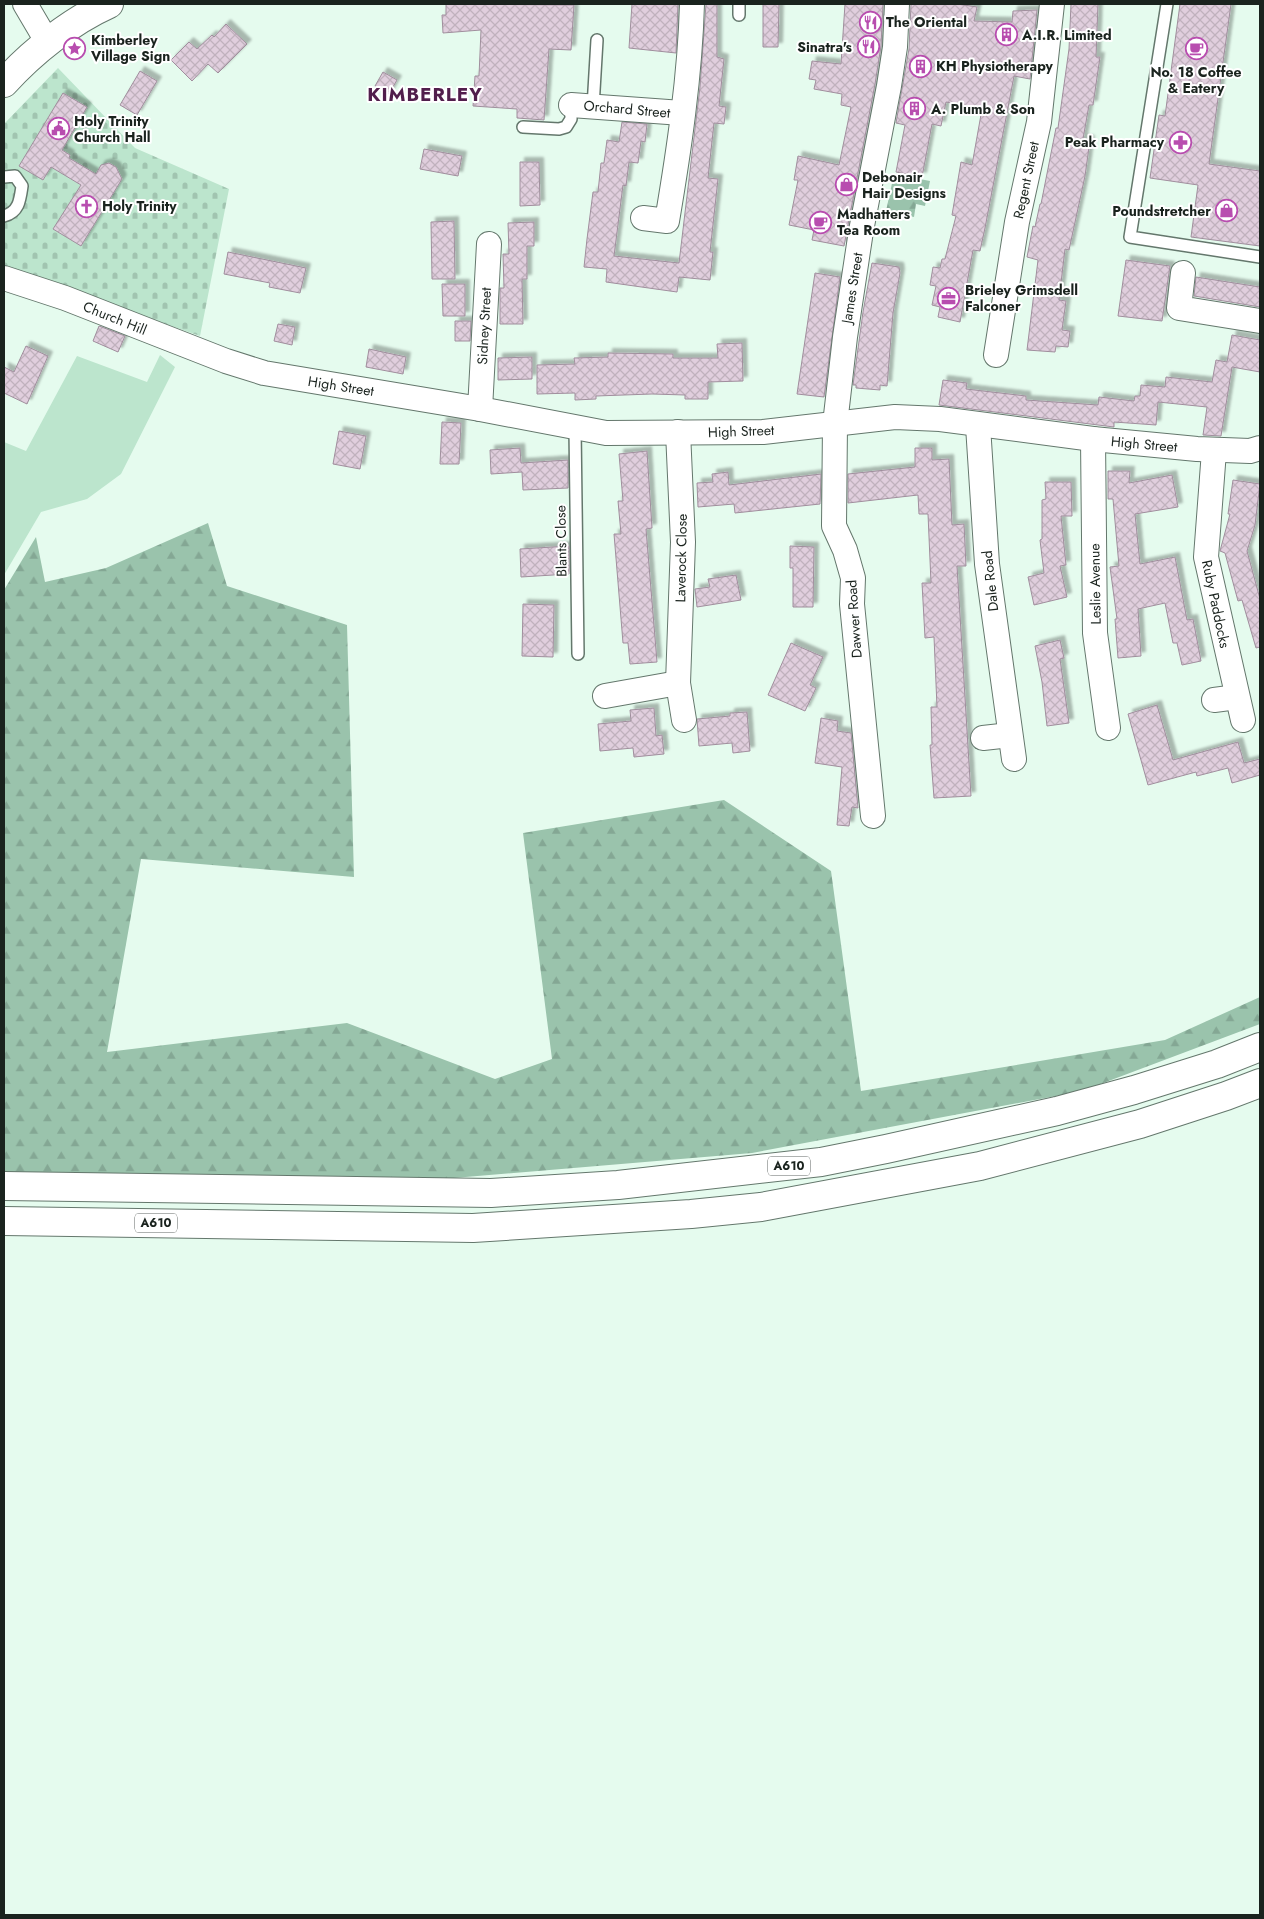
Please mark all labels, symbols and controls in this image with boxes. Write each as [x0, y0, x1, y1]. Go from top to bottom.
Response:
restaurant icon: The Oriental [858, 10, 882, 34]
place label: The Oriental [886, 12, 967, 32]
building icon: A.I.R. Limited [994, 23, 1018, 47]
place label: A.I.R. Limited [1021, 25, 1112, 45]
place label: Kimberley Village Sign [90, 30, 170, 66]
restaurant icon: Sinatra's [856, 35, 880, 59]
place icon: Kimberley Village Sign [63, 36, 87, 60]
place label: Sinatra's [797, 37, 853, 57]
cafe icon: No. 18 Coffee & Eatery [1184, 37, 1208, 61]
building icon: KH Physiotherapy [908, 54, 932, 78]
place label: KH Physiotherapy [936, 56, 1054, 76]
place label: No. 18 Coffee & Eatery [1150, 62, 1242, 98]
district label: KIMBERLEY [367, 81, 483, 108]
street label: Orchard Street [583, 95, 672, 123]
building icon: A. Plumb & Son [903, 97, 927, 121]
place label: A. Plumb & Son [930, 99, 1035, 119]
place label: Holy Trinity Church Hall [74, 111, 151, 147]
public building icon: Holy Trinity Church Hall [46, 117, 70, 141]
pharmacy icon: Peak Pharmacy [1168, 130, 1192, 154]
place label: Peak Pharmacy [1065, 132, 1165, 152]
street label: Regent Street [1008, 139, 1044, 221]
place label: Debonair Hair Designs [862, 167, 946, 203]
shop icon: Debonair Hair Designs [834, 173, 858, 197]
church icon: Holy Trinity [74, 194, 98, 218]
place label: Holy Trinity [102, 196, 177, 216]
shop icon: Poundstretcher [1215, 199, 1239, 223]
place label: Poundstretcher [1112, 201, 1211, 221]
place label: Madhatters Tea Room [837, 204, 911, 240]
cafe icon: Madhatters Tea Room [809, 210, 833, 234]
street label: James Street [836, 251, 868, 327]
place label: Brieley Grimsdell Falconer [965, 280, 1078, 316]
street label: Sidney Street [472, 286, 496, 365]
office icon: Brieley Grimsdell Falconer [937, 286, 961, 310]
street label: Church Hill [80, 296, 150, 340]
street label: High Street [307, 371, 376, 401]
street label: High Street [707, 420, 775, 442]
street label: High Street [1110, 431, 1179, 457]
street label: Blants Close [550, 505, 572, 577]
street label: Laverock Close [670, 513, 692, 603]
street label: Leslie Avenue [1084, 543, 1106, 625]
street label: Dale Road [977, 550, 1003, 612]
street label: Ruby Paddocks [1197, 558, 1235, 650]
street label: Dawver Road [841, 579, 867, 659]
road number: A610 [768, 1156, 810, 1176]
road number: A610 [135, 1214, 177, 1232]

